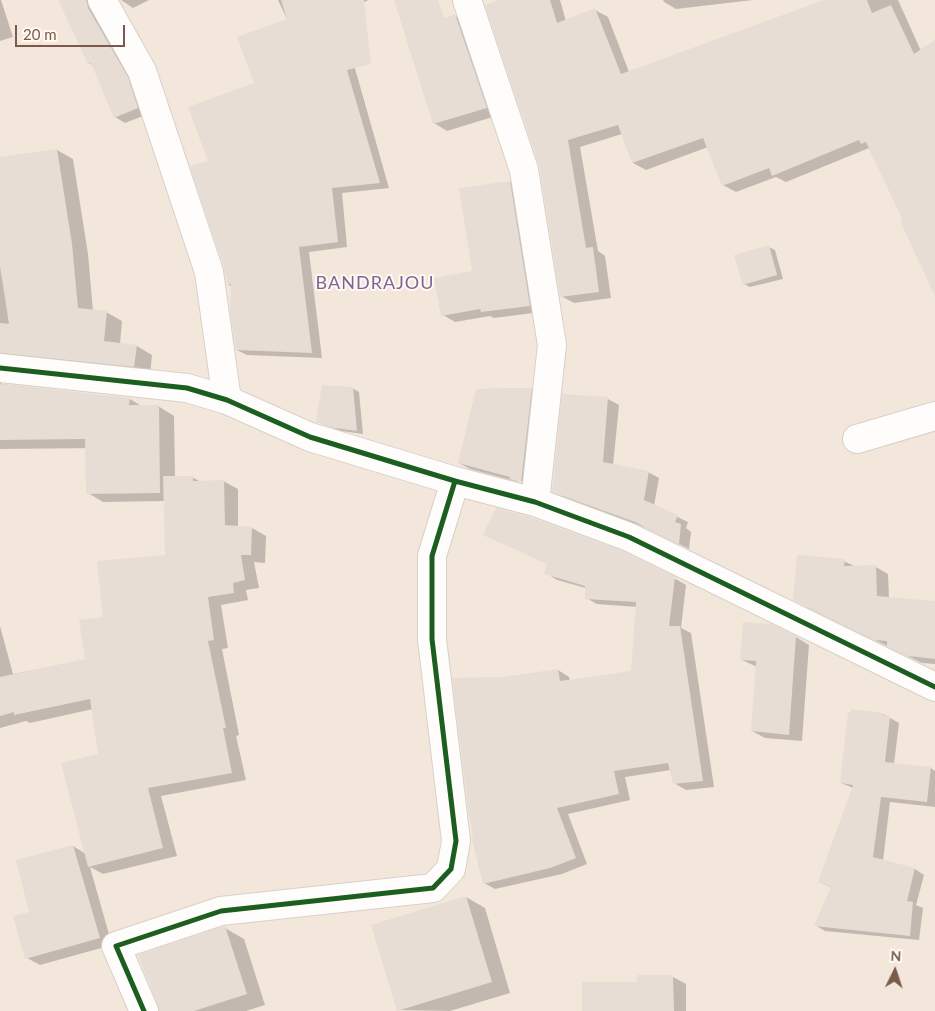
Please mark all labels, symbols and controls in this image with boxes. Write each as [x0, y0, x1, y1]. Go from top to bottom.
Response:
scale bar [18, 15, 128, 47]
text: 20 m [23, 25, 57, 43]
district label: BANDRAJOU [314, 272, 436, 294]
north arrow [870, 946, 920, 996]
text: N [890, 947, 902, 964]

